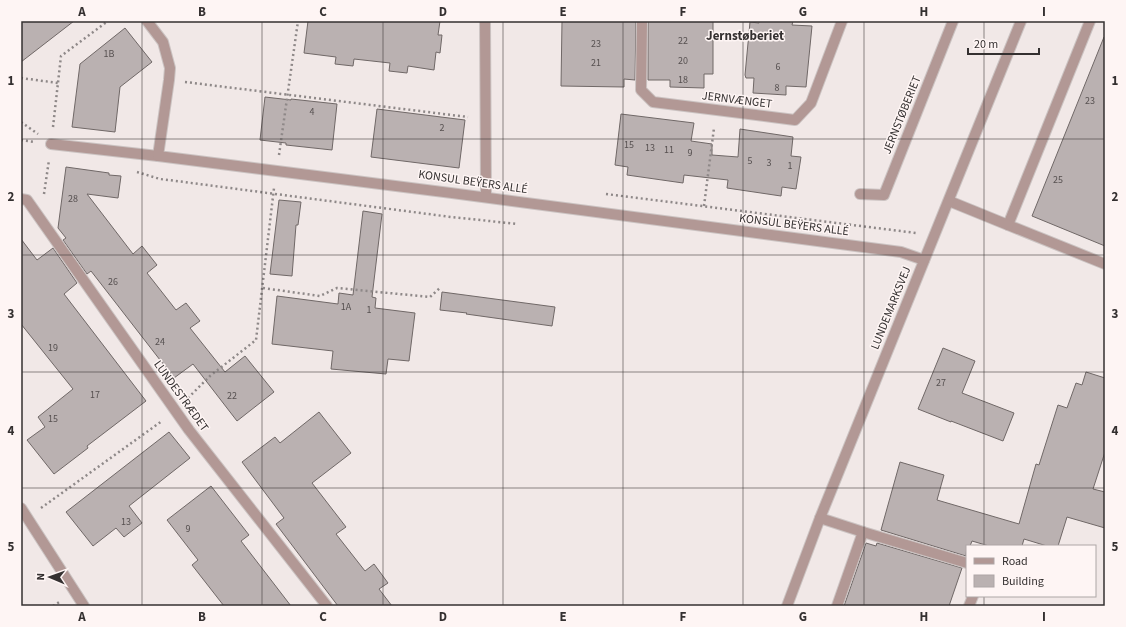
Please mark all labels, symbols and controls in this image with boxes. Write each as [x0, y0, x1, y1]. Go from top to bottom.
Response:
text: A [77, 3, 86, 21]
text: B [198, 3, 206, 21]
text: C [319, 3, 327, 21]
text: D [439, 3, 447, 21]
text: E [559, 3, 567, 21]
text: F [680, 3, 687, 21]
text: G [799, 3, 807, 21]
text: H [920, 3, 928, 21]
text: I [1042, 3, 1046, 21]
district label: Jernstøberiet [706, 27, 784, 45]
scale bar [968, 30, 1039, 56]
house number: 22 [678, 34, 688, 48]
text: 20 m [974, 36, 998, 53]
house number: 23 [591, 37, 601, 51]
house number: 1B [104, 47, 115, 61]
house number: 20 [678, 54, 688, 68]
house number: 21 [591, 56, 601, 70]
house number: 6 [776, 60, 781, 74]
text: 1 [8, 72, 15, 90]
text: 1 [1112, 72, 1119, 90]
house number: 18 [678, 73, 688, 87]
street label: JERNSTØBERIET [879, 73, 926, 157]
house number: 8 [775, 81, 780, 95]
street label: JERNVÆNGET [701, 87, 774, 113]
house number: 23 [1085, 94, 1095, 108]
house number: 4 [310, 105, 315, 119]
house number: 2 [440, 121, 445, 135]
house number: 15 [624, 138, 634, 152]
house number: 13 [645, 141, 655, 155]
house number: 11 [664, 143, 674, 157]
house number: 9 [688, 146, 693, 160]
house number: 5 [748, 154, 753, 168]
house number: 3 [767, 156, 772, 170]
house number: 1 [788, 159, 793, 173]
street label: KONSUL BEŸERS ALLÉ [417, 166, 529, 198]
house number: 25 [1053, 173, 1063, 187]
text: 2 [8, 188, 15, 206]
text: 2 [1112, 188, 1119, 206]
house number: 28 [68, 192, 78, 206]
street label: KONSUL BEŸERS ALLÉ [738, 210, 850, 240]
street label: LUNDEMARKSVEJ [867, 264, 915, 352]
house number: 26 [108, 275, 118, 289]
house number: 1A [341, 300, 352, 314]
house number: 1 [367, 303, 372, 317]
text: 3 [8, 305, 15, 323]
text: 3 [1112, 305, 1119, 323]
house number: 24 [155, 335, 165, 349]
house number: 19 [48, 341, 58, 355]
street label: LUNDESTRÆDET [149, 357, 213, 435]
house number: 27 [936, 376, 946, 390]
house number: 17 [90, 388, 100, 402]
house number: 22 [227, 389, 237, 403]
house number: 15 [48, 412, 58, 426]
text: 4 [8, 422, 15, 440]
text: 4 [1112, 422, 1119, 440]
house number: 13 [121, 515, 131, 529]
house number: 9 [186, 522, 191, 536]
text: 5 [8, 538, 15, 556]
text: 5 [1112, 538, 1119, 556]
legend [966, 545, 1096, 597]
text: Road [1002, 553, 1028, 570]
north arrow [30, 557, 70, 597]
text: N [33, 573, 48, 581]
text: Building [1002, 573, 1044, 590]
text: A [77, 608, 86, 626]
text: B [198, 608, 206, 626]
text: C [319, 608, 327, 626]
text: D [439, 608, 447, 626]
text: E [559, 608, 567, 626]
text: F [680, 608, 687, 626]
text: G [799, 608, 807, 626]
text: H [920, 608, 928, 626]
text: I [1042, 608, 1046, 626]

